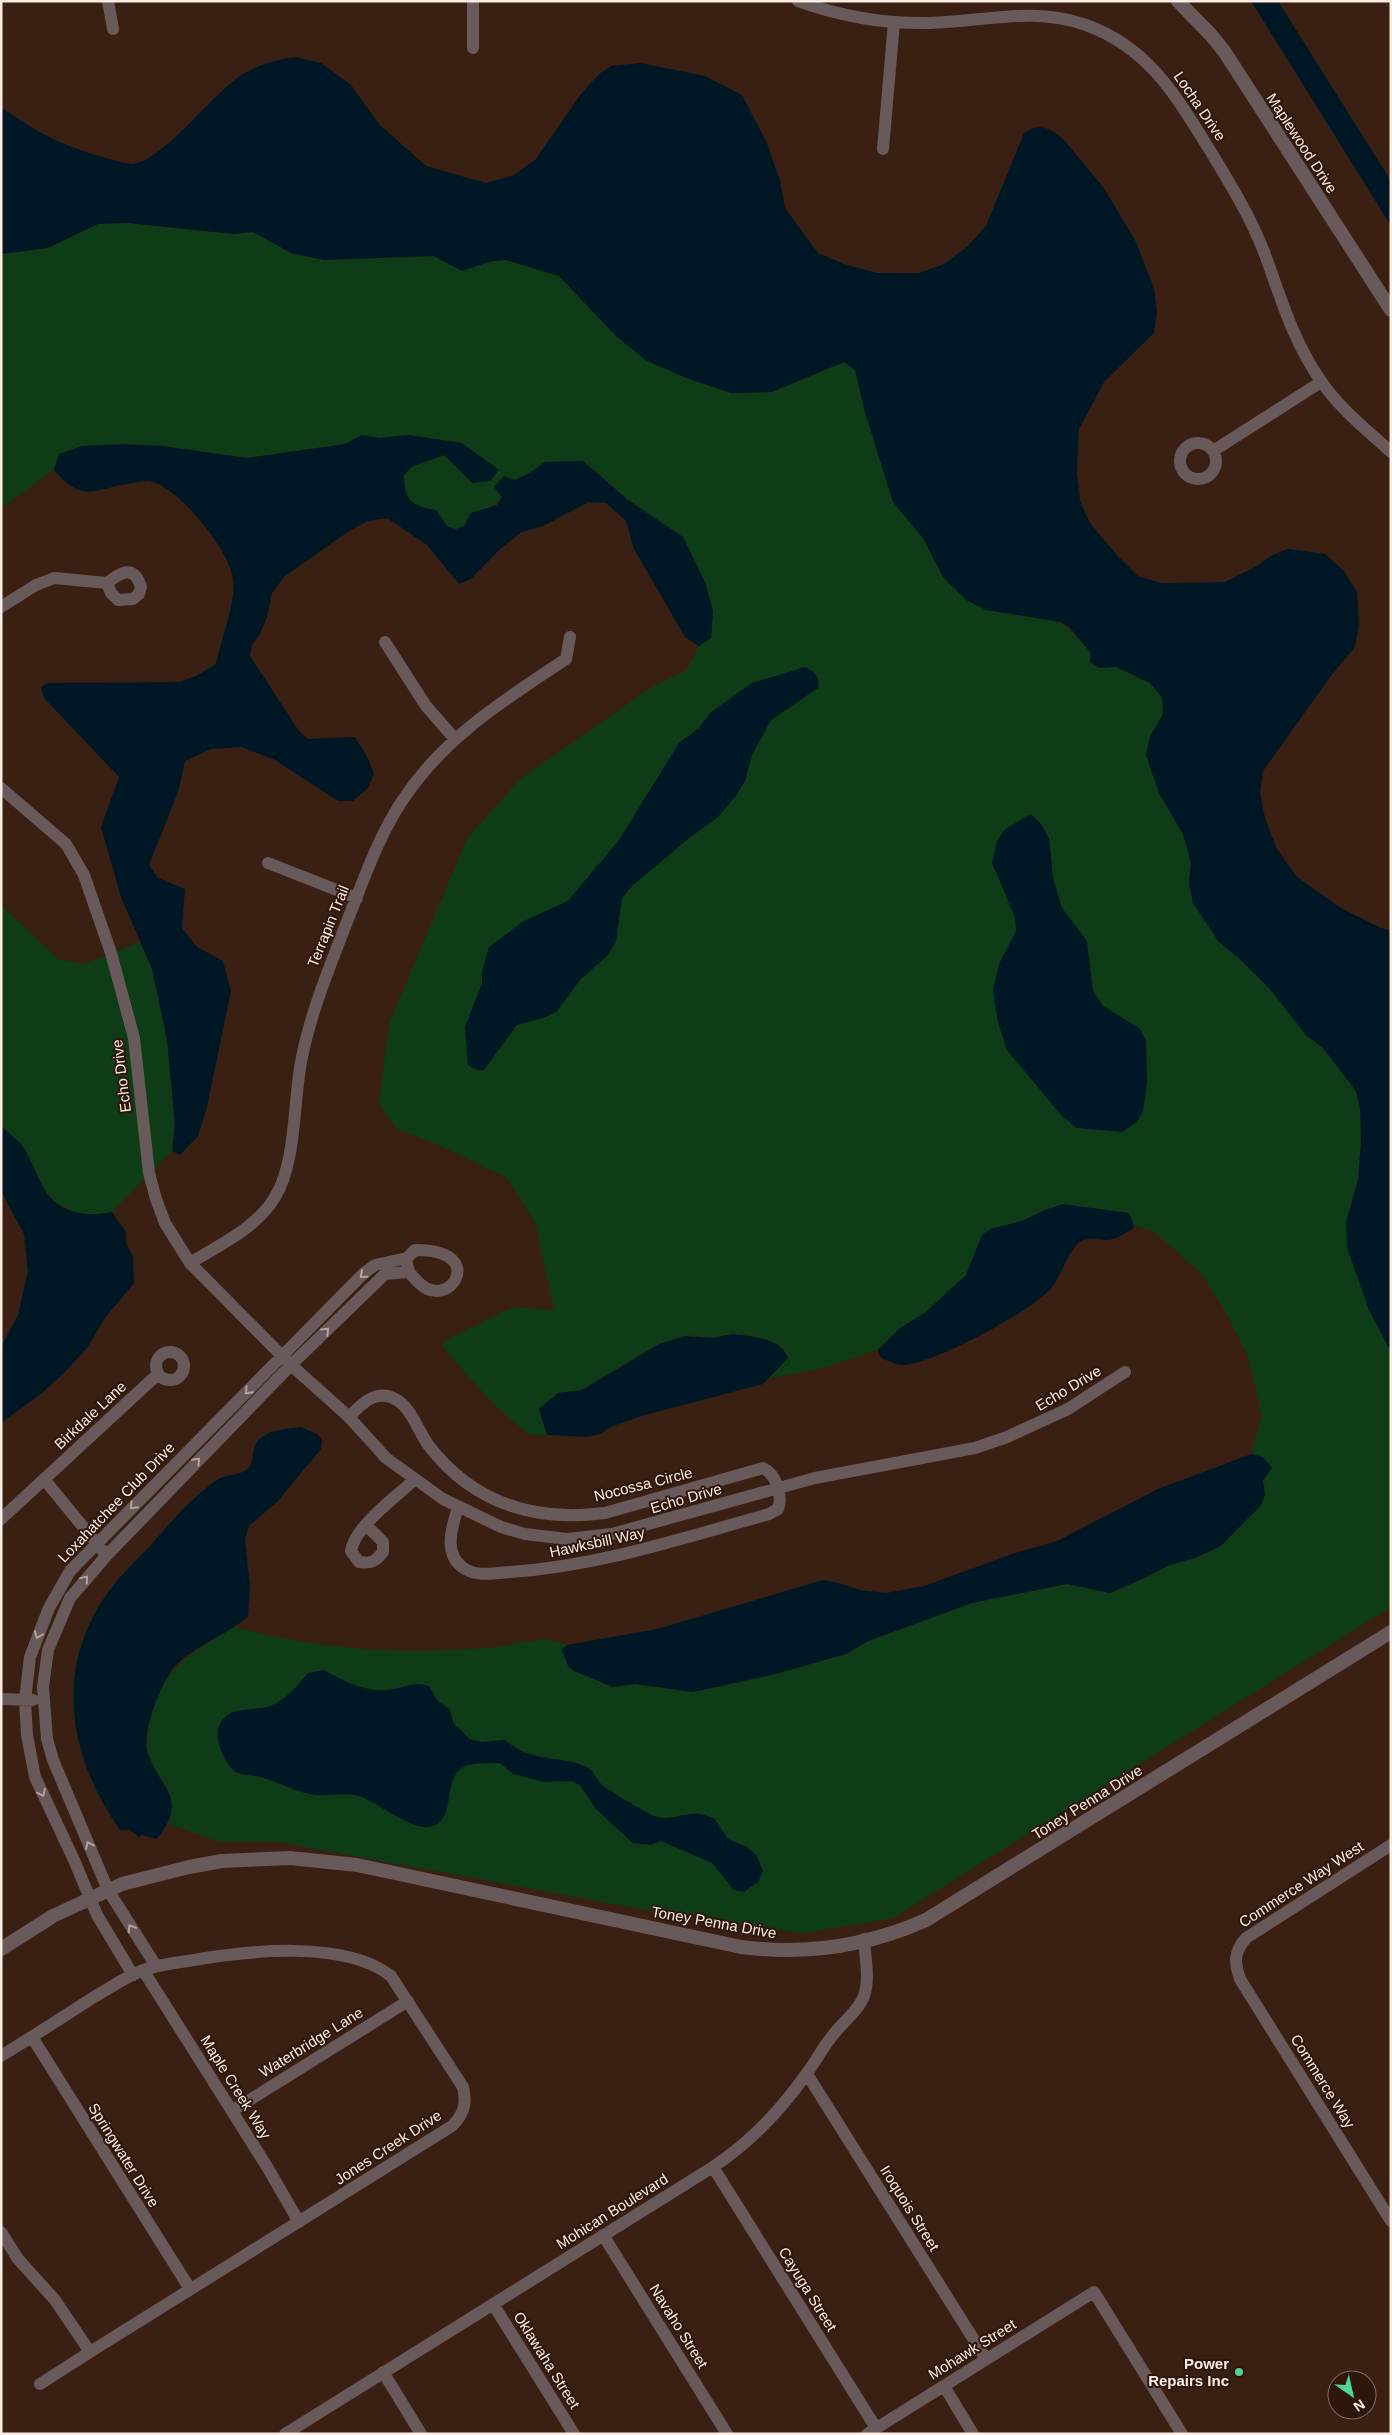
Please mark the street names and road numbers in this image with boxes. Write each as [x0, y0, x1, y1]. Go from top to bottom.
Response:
street label: Locha Drive [1171, 68, 1229, 144]
street label: Maplewood Drive [1263, 90, 1341, 196]
street label: Terrapin Trail [304, 883, 352, 969]
street label: Echo Drive [108, 1039, 134, 1113]
street label: Echo Drive [1032, 1362, 1104, 1414]
street label: Birkdale Lane [51, 1378, 129, 1452]
street label: Loxahatchee Club Drive [54, 1439, 178, 1565]
street label: Nocossa Circle [592, 1464, 694, 1504]
street label: Echo Drive [648, 1480, 724, 1516]
street label: Hawksbill Way [548, 1524, 647, 1560]
street label: Toney Penna Drive [1029, 1761, 1145, 1843]
street label: Commerce Way West [1236, 1837, 1367, 1931]
street label: Toney Penna Drive [650, 1903, 778, 1941]
street label: Waterbridge Lane [256, 2003, 366, 2081]
street label: Commerce Way [1287, 2031, 1359, 2131]
street label: Maple Creek Way [197, 2032, 275, 2142]
street label: Springwater Drive [85, 2100, 163, 2210]
street label: Jones Creek Drive [332, 2106, 444, 2188]
street label: Iroquois Street [877, 2162, 943, 2255]
street label: Mohican Boulevard [553, 2170, 671, 2252]
street label: Cayuga Street [775, 2244, 841, 2335]
street label: Navaho Street [646, 2281, 712, 2372]
street label: Oklawaha Street [510, 2308, 584, 2412]
street label: Mohawk Street [925, 2315, 1020, 2383]

